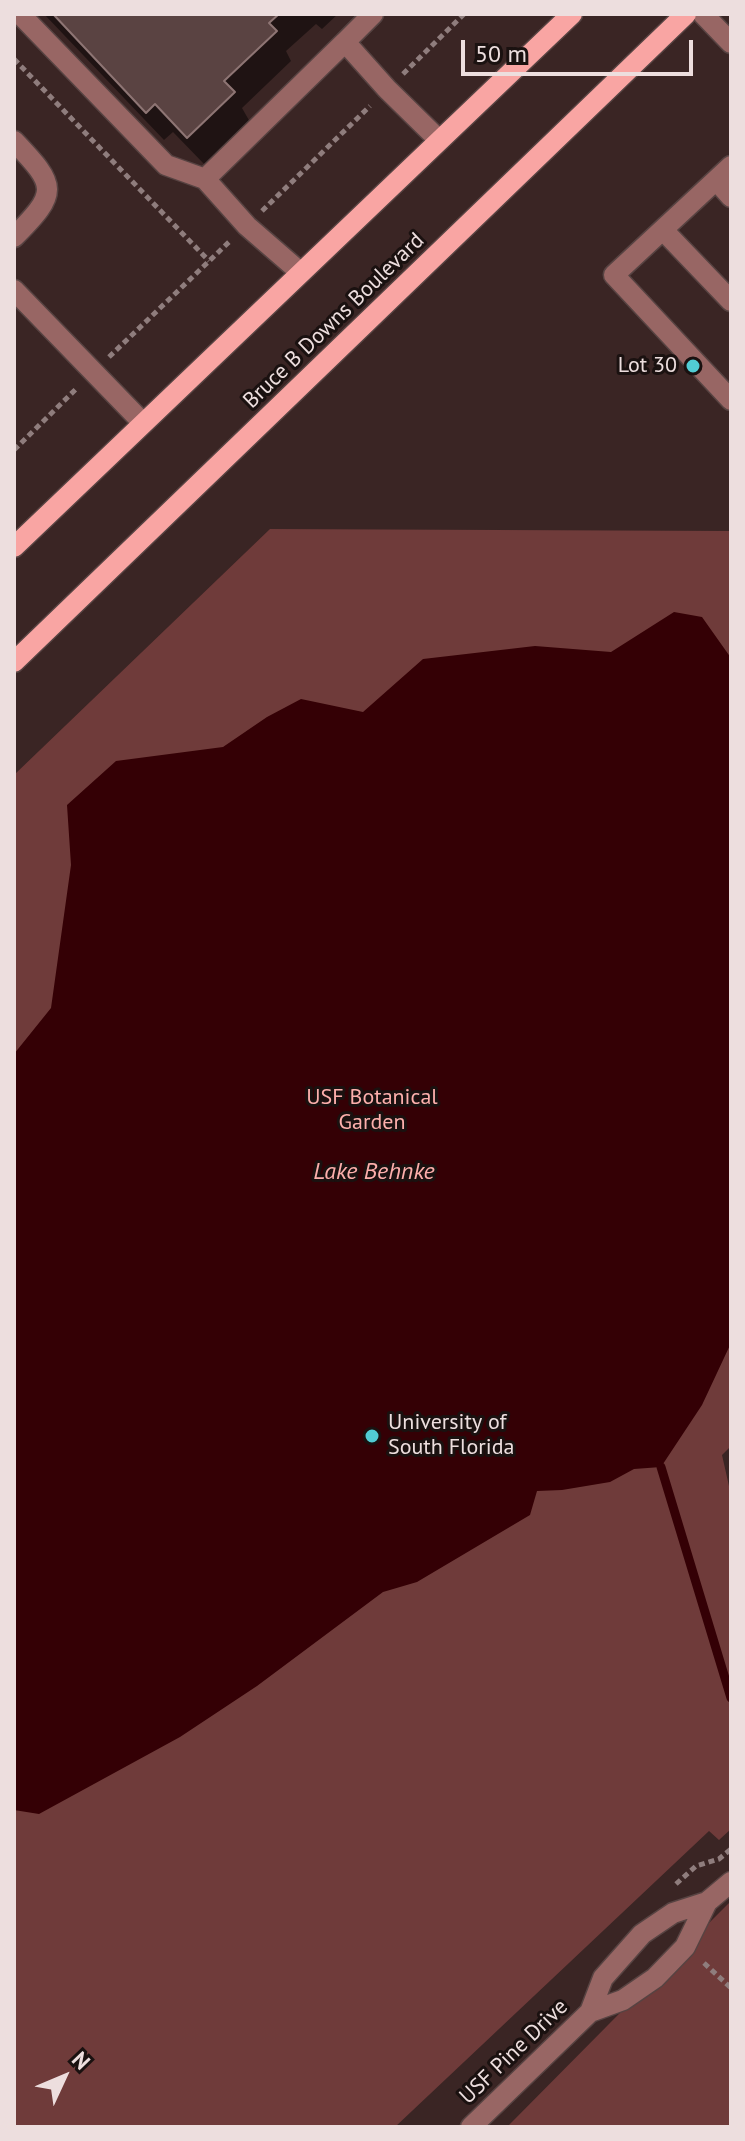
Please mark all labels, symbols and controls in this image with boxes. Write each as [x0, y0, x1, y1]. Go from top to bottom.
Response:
scale bar [465, 24, 697, 74]
text: 50 m [475, 38, 527, 69]
street label: Bruce B Downs Boulevard [238, 228, 430, 414]
place label: Lot 30 [618, 353, 677, 379]
marker: Lot 30 [684, 357, 702, 375]
park label: USF Botanical Garden [306, 1085, 438, 1136]
water label: Lake Behnke [313, 1158, 435, 1186]
place label: University of South Florida [388, 1410, 514, 1462]
marker: University of South Florida [363, 1427, 381, 1445]
street label: USF Pine Drive [455, 1994, 573, 2110]
north arrow [24, 2037, 104, 2117]
text: N [66, 2045, 96, 2075]

